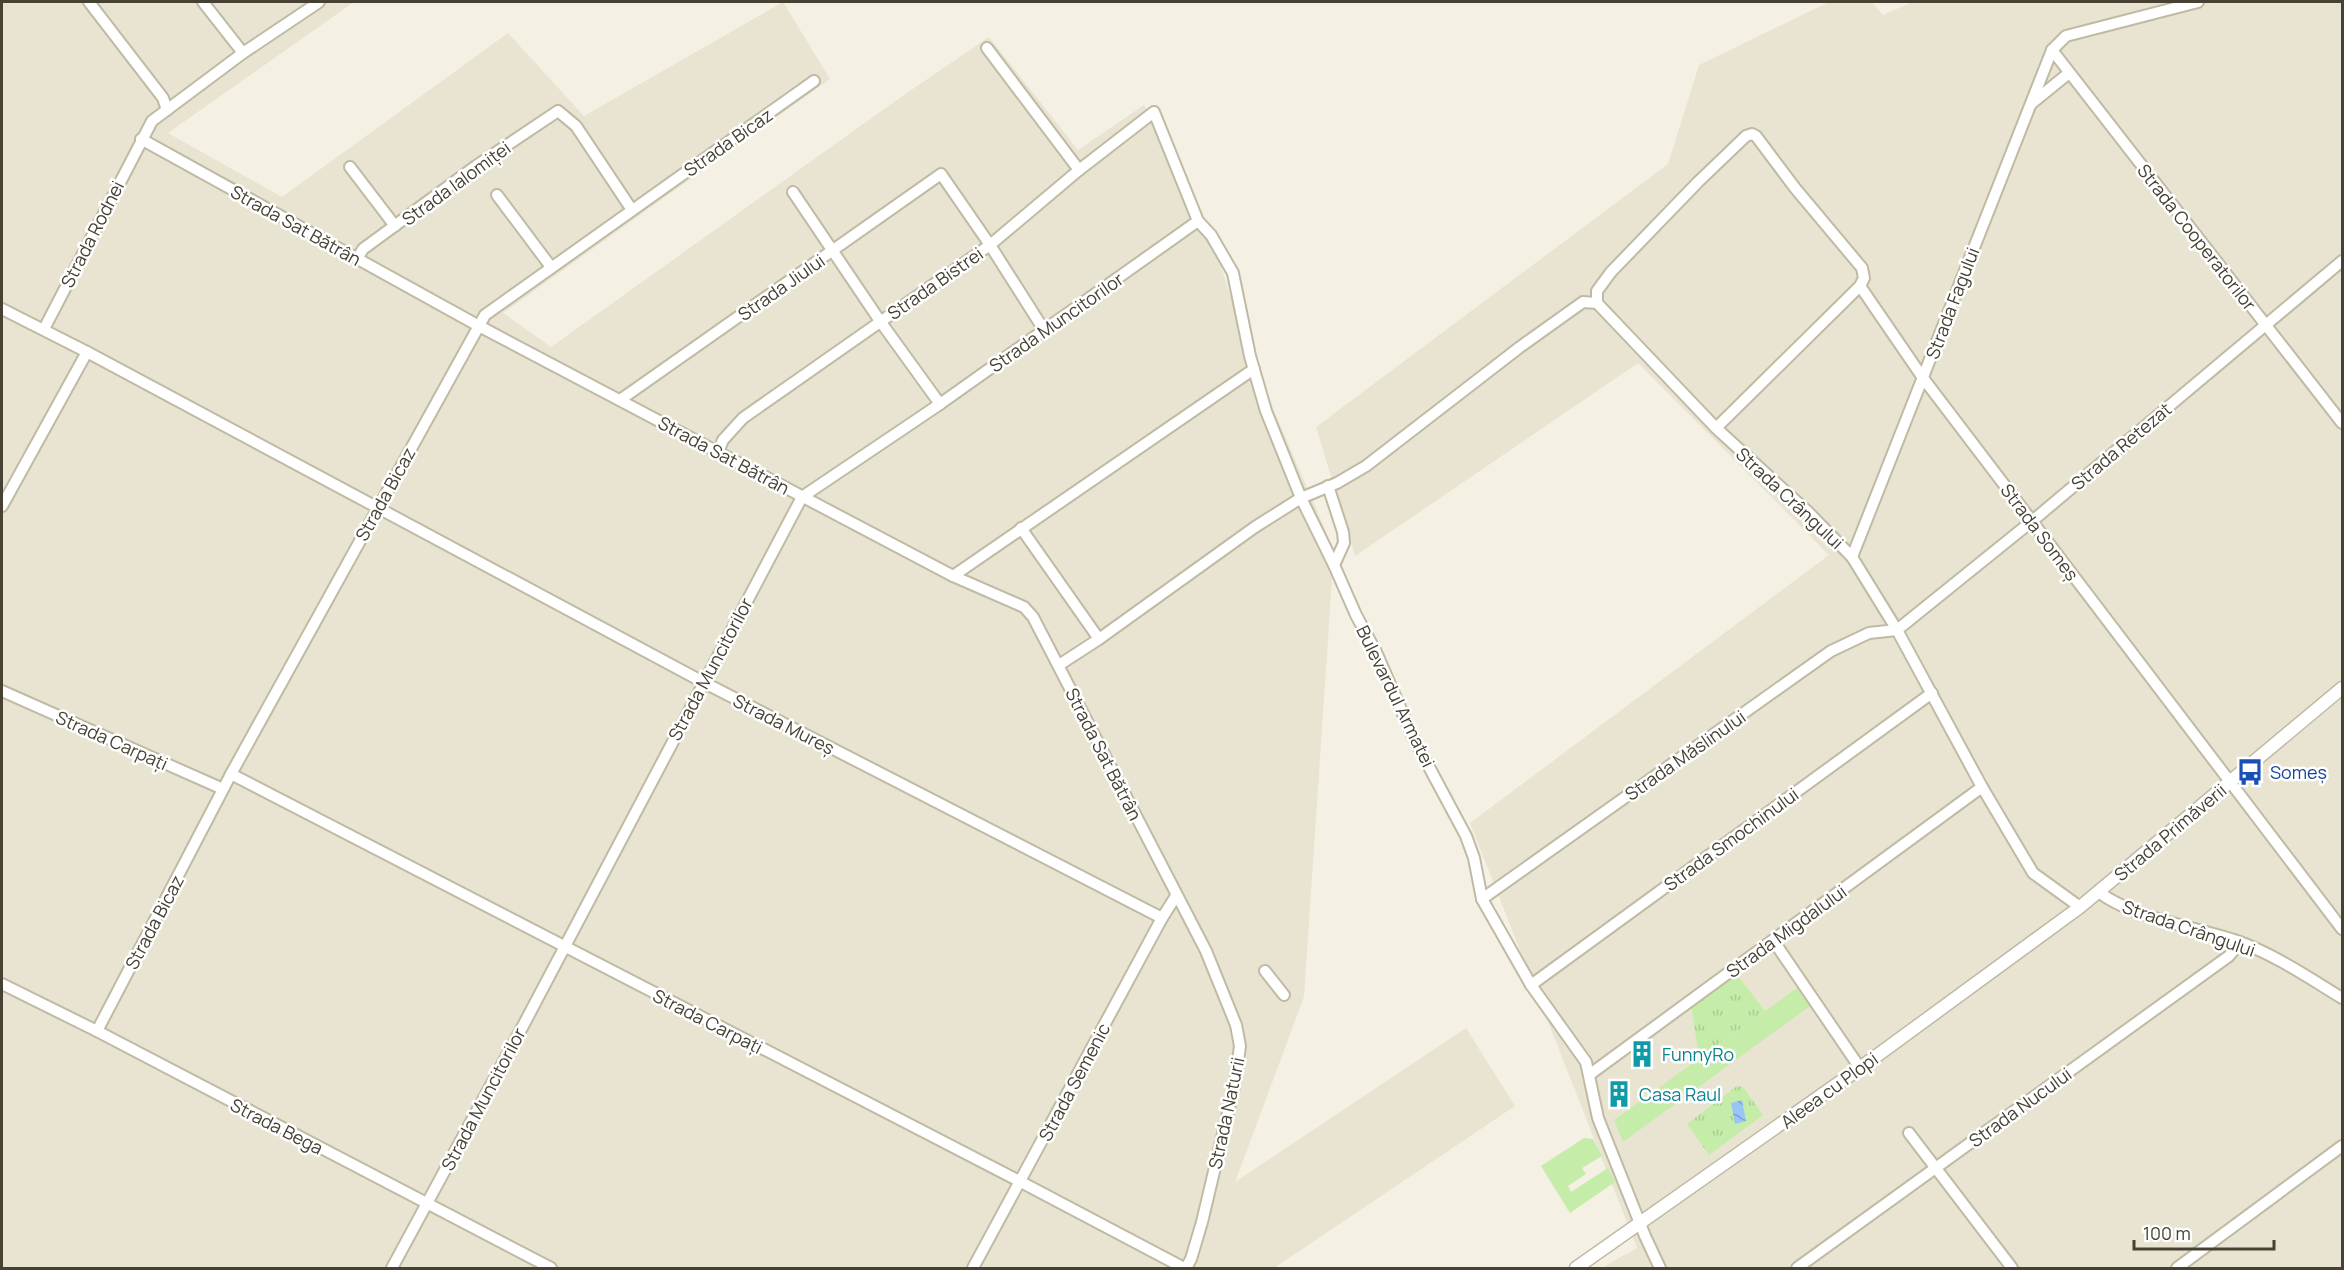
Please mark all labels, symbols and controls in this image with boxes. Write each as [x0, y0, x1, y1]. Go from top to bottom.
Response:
street label: Strada Bicaz [679, 103, 777, 181]
street label: Strada Ialomiței [397, 135, 515, 231]
street label: Strada Cooperatorilor [2132, 159, 2262, 316]
street label: Strada Rodnei [55, 177, 129, 291]
street label: Strada Sat Bătrân [226, 179, 366, 271]
street label: Strada Bistrei [882, 241, 988, 325]
street label: Strada Fagului [1920, 244, 1984, 362]
street label: Strada Jiului [733, 248, 829, 326]
street label: Strada Muncitorilor [984, 266, 1128, 377]
street label: Strada Retezat [2066, 397, 2176, 495]
street label: Strada Sat Bătrân [654, 410, 794, 500]
street label: Strada Crângului [1731, 442, 1849, 554]
street label: Strada Bicaz [349, 443, 421, 545]
street label: Strada Someș [1996, 479, 2084, 585]
street label: Strada Muncitorilor [662, 593, 758, 745]
street label: Bulevardul Armatei [1351, 621, 1441, 771]
street label: Strada Sat Bătrân [1060, 684, 1148, 824]
street label: Strada Mureș [729, 688, 839, 760]
street label: Strada Măslinului [1620, 704, 1750, 806]
street label: Strada Carpați [52, 705, 172, 775]
bus stop icon: Someș [2235, 757, 2265, 787]
place label: Someș [2270, 760, 2327, 784]
street label: Strada Primăverii [2109, 778, 2231, 886]
street label: Strada Smochinului [1659, 782, 1803, 896]
street label: Strada Bicaz [119, 871, 189, 973]
street label: Strada Migdalului [1721, 879, 1851, 983]
street label: Strada Crângului [2119, 894, 2259, 962]
street label: Strada Carpați [649, 983, 767, 1059]
street label: Strada Semenic [1033, 1019, 1115, 1145]
street label: Strada Muncitorilor [435, 1023, 531, 1175]
building icon: FunnyRo [1627, 1039, 1657, 1069]
place label: FunnyRo [1662, 1042, 1734, 1066]
street label: Aleea cu Plopi [1775, 1047, 1883, 1133]
street label: Strada Naturii [1202, 1055, 1250, 1171]
street label: Strada Nucului [1964, 1062, 2076, 1152]
building icon: Casa Raul [1604, 1079, 1634, 1109]
place label: Casa Raul [1639, 1082, 1721, 1106]
street label: Strada Bega [227, 1092, 327, 1160]
scale bar [2134, 1213, 2274, 1251]
text: 100 m [2143, 1221, 2191, 1245]

